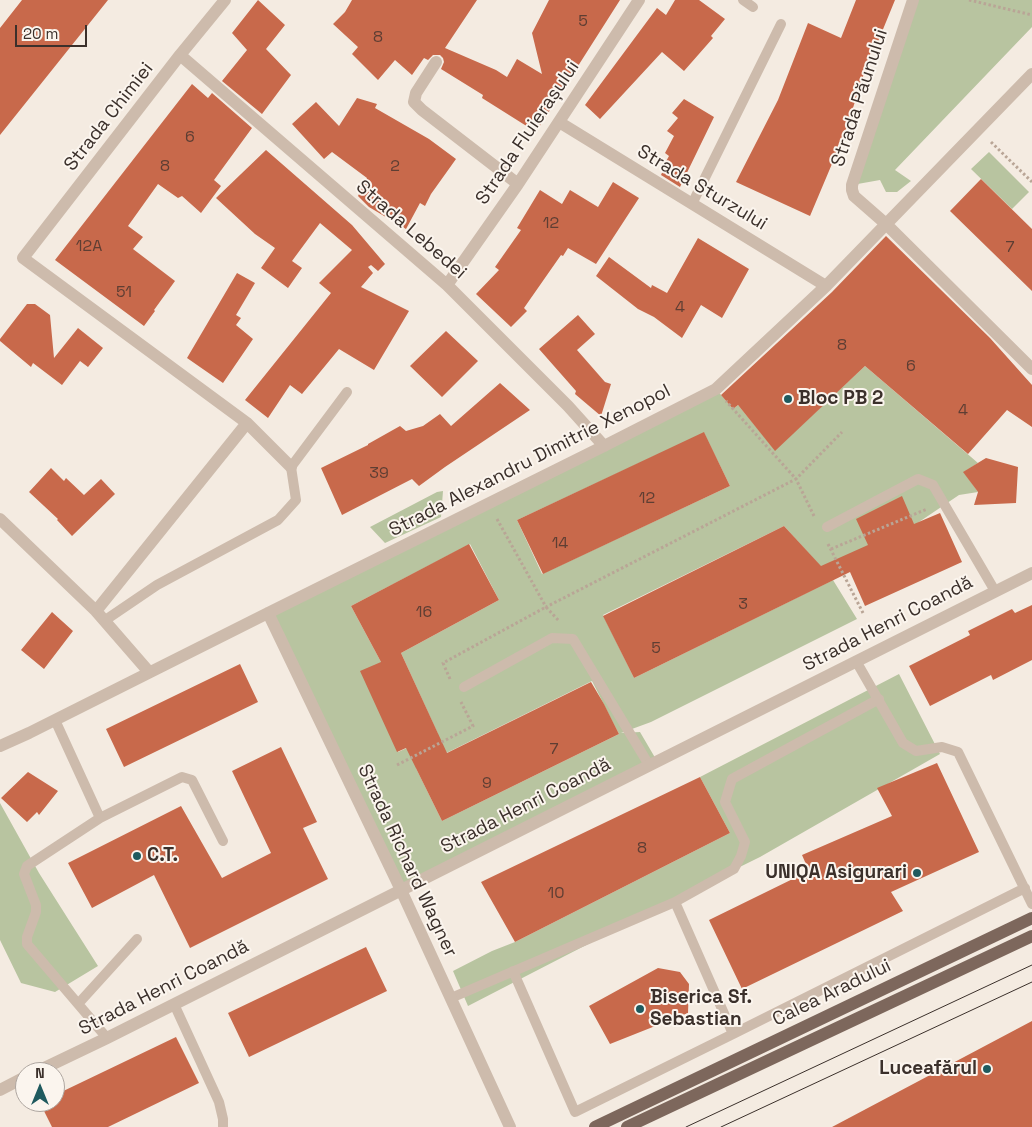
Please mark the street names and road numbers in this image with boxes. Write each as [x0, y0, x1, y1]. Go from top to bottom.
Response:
street label: Strada Păunului [827, 26, 893, 170]
street label: Strada Fluierașului [471, 57, 585, 209]
street label: Strada Chimiei [60, 58, 158, 176]
street label: Strada Sturzului [633, 140, 771, 236]
street label: Strada Lebedei [351, 176, 471, 284]
street label: Strada Alexandru Dimitrie Xenopol [386, 380, 674, 542]
street label: Strada Henri Coandă [799, 571, 977, 677]
street label: Strada Henri Coandă [437, 753, 615, 859]
street label: Strada Richard Wagner [352, 761, 462, 961]
street label: Strada Henri Coandă [75, 935, 253, 1041]
street label: Calea Aradului [769, 954, 895, 1032]

